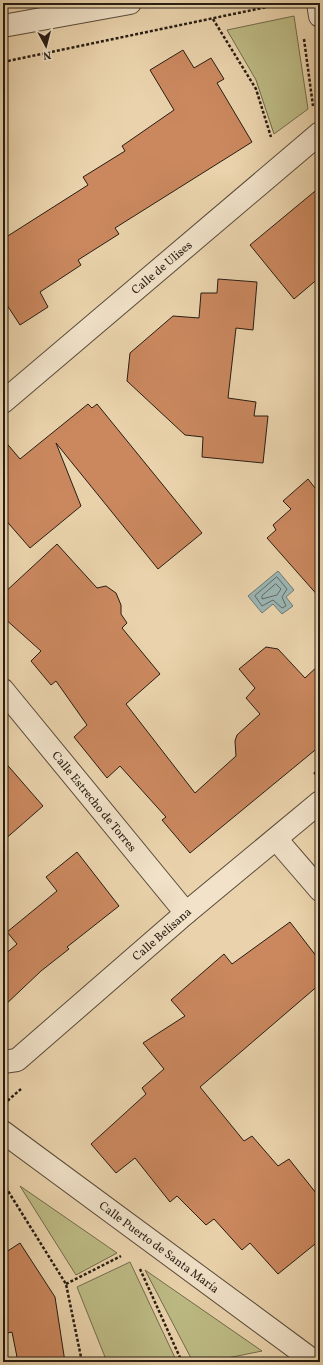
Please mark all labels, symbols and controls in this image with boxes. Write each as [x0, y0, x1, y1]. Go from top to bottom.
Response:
north arrow [26, 26, 66, 66]
text: N [42, 47, 52, 62]
street label: Calle de Ulises [128, 238, 196, 299]
street label: Calle Estrecho de Torres [48, 748, 140, 856]
street label: Calle Belisana [129, 905, 195, 965]
street label: Calle Puerto de Santa María [95, 1198, 222, 1298]

